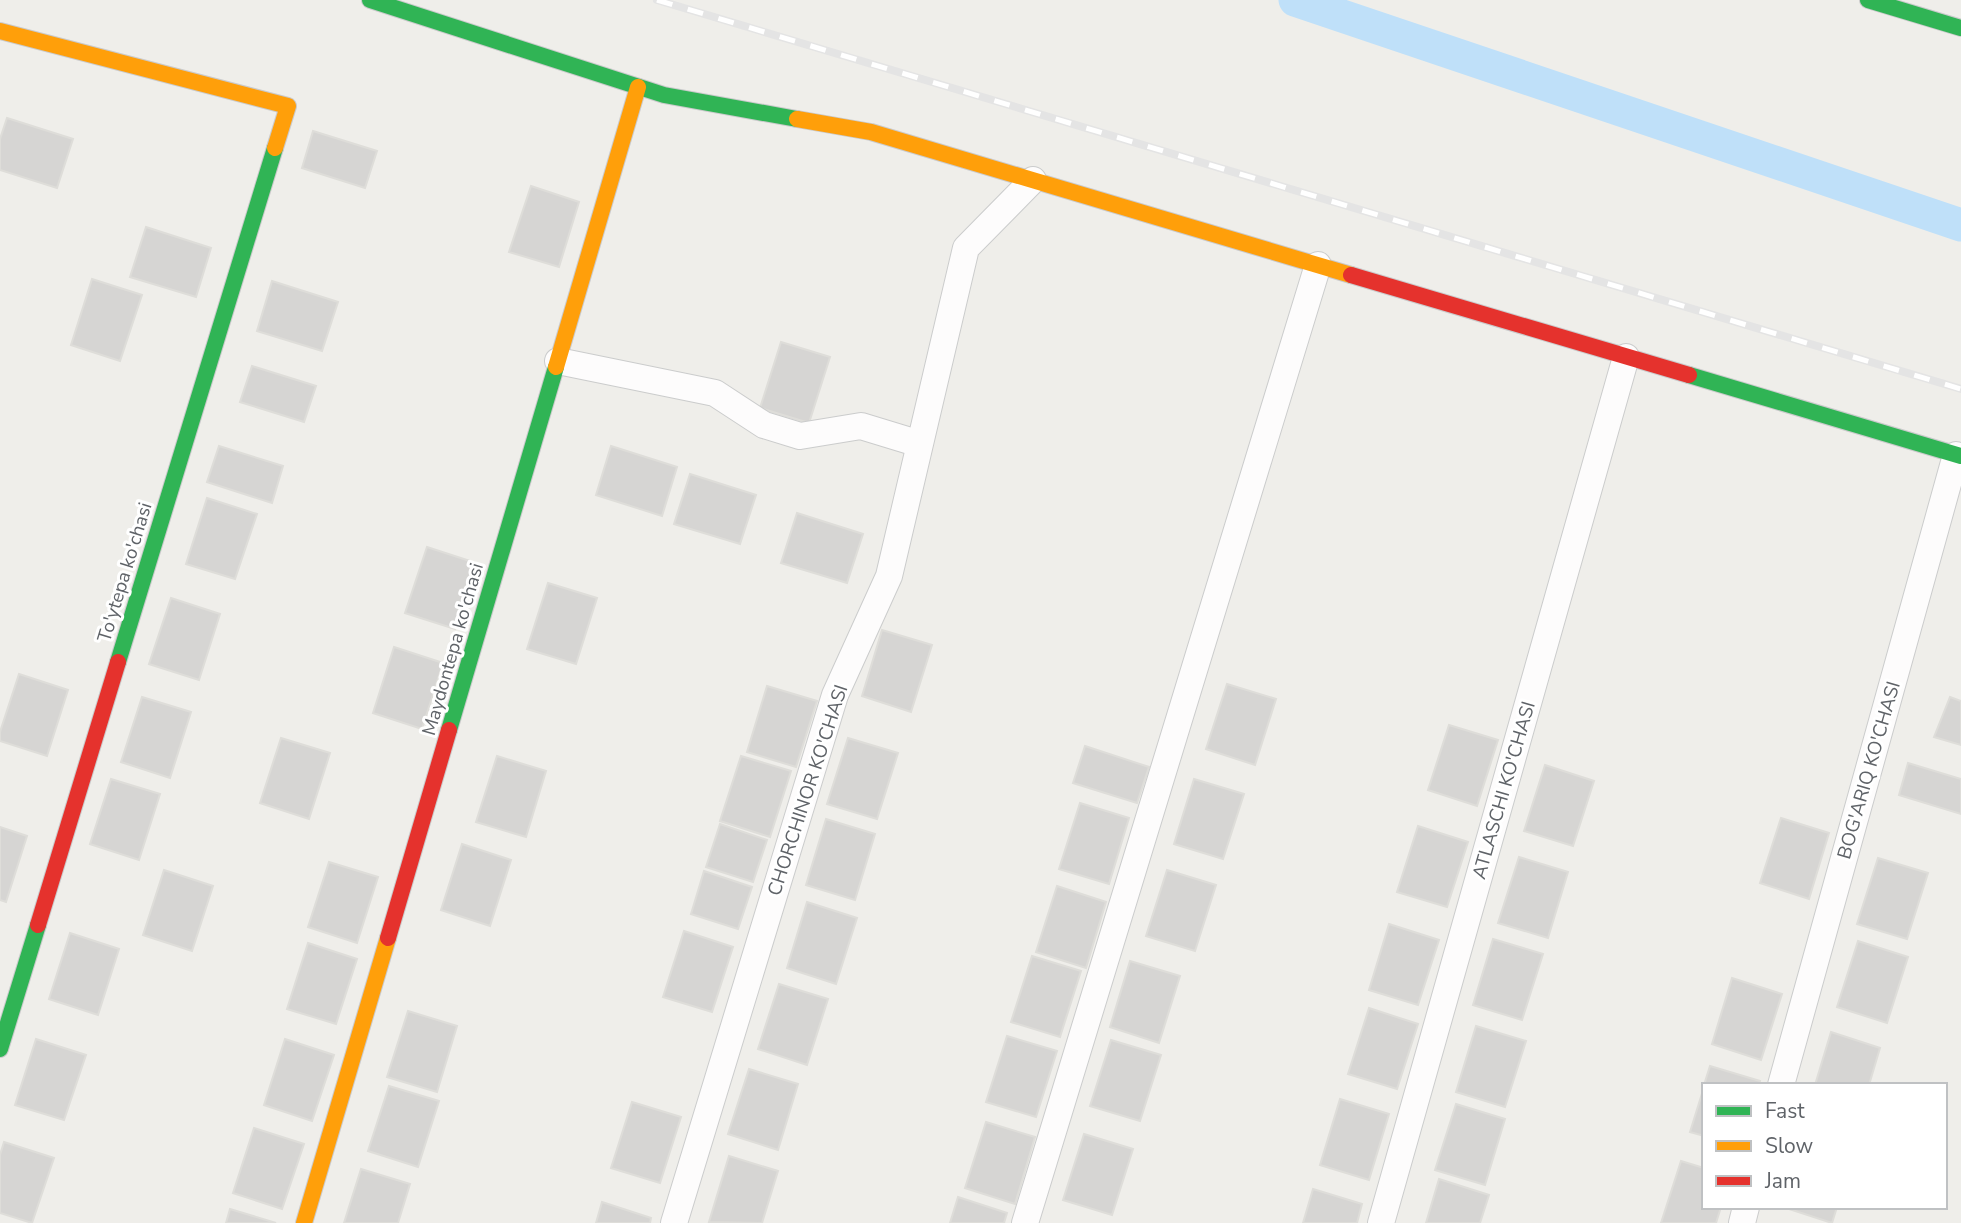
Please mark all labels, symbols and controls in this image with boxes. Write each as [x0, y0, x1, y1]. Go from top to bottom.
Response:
street label: To'ytepa ko'chasi [91, 499, 159, 645]
street label: Maydontepa ko'chasi [416, 560, 490, 739]
street label: BOG'ARIQ KO'CHASI [1831, 678, 1907, 862]
street label: CHORCHINOR KO'CHASI [762, 681, 854, 899]
street label: ATLASCHI KO'CHASI [1466, 698, 1542, 882]
legend [1702, 1083, 1947, 1209]
text: Fast [1765, 1097, 1805, 1125]
text: Slow [1765, 1132, 1814, 1160]
text: Jam [1764, 1167, 1801, 1195]

